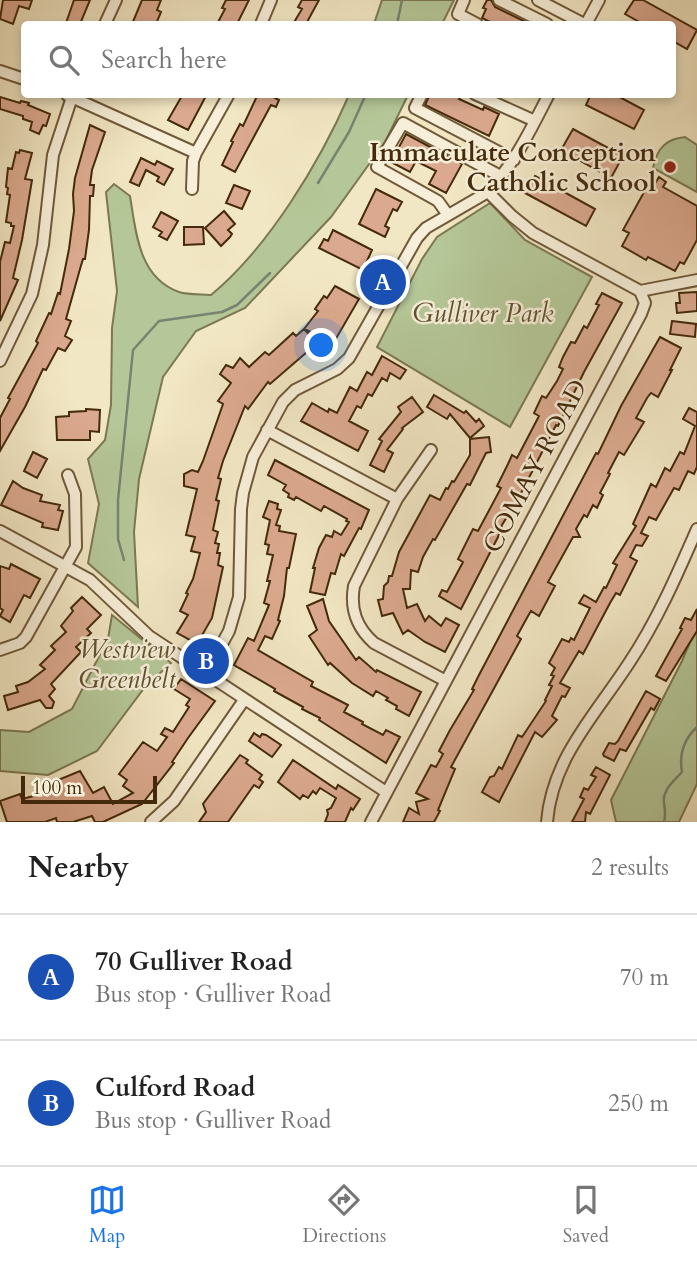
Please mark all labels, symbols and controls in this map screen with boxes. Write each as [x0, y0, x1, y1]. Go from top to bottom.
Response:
search box [21, 21, 676, 98]
icon: search [45, 41, 83, 79]
text: Search here [101, 42, 227, 77]
place label: Immaculate Conception Catholic School [369, 135, 656, 200]
marker: Immaculate Conception Catholic School [662, 159, 678, 175]
pin: A [360, 256, 406, 308]
park label: Gulliver Park [413, 296, 554, 331]
your location [304, 328, 338, 362]
street label: COMAY ROAD [475, 373, 595, 559]
park label: Westview Greenbelt [78, 632, 176, 697]
pin: B [183, 635, 229, 687]
scale bar [21, 773, 158, 805]
text: 100 m [32, 775, 82, 801]
text: Nearby [28, 847, 129, 888]
text: 2 results [591, 852, 669, 883]
text: 70 Gulliver Road [95, 944, 293, 979]
text: A [42, 962, 60, 993]
text: 70 m [620, 962, 669, 993]
text: Bus stop · Gulliver Road [95, 979, 331, 1010]
text: Culford Road [95, 1070, 255, 1105]
text: B [43, 1088, 59, 1119]
text: 250 m [608, 1088, 669, 1119]
text: Bus stop · Gulliver Road [95, 1105, 331, 1136]
tab: Map [88, 1181, 126, 1249]
tab: Directions [303, 1181, 386, 1249]
tab: Saved [563, 1181, 609, 1249]

